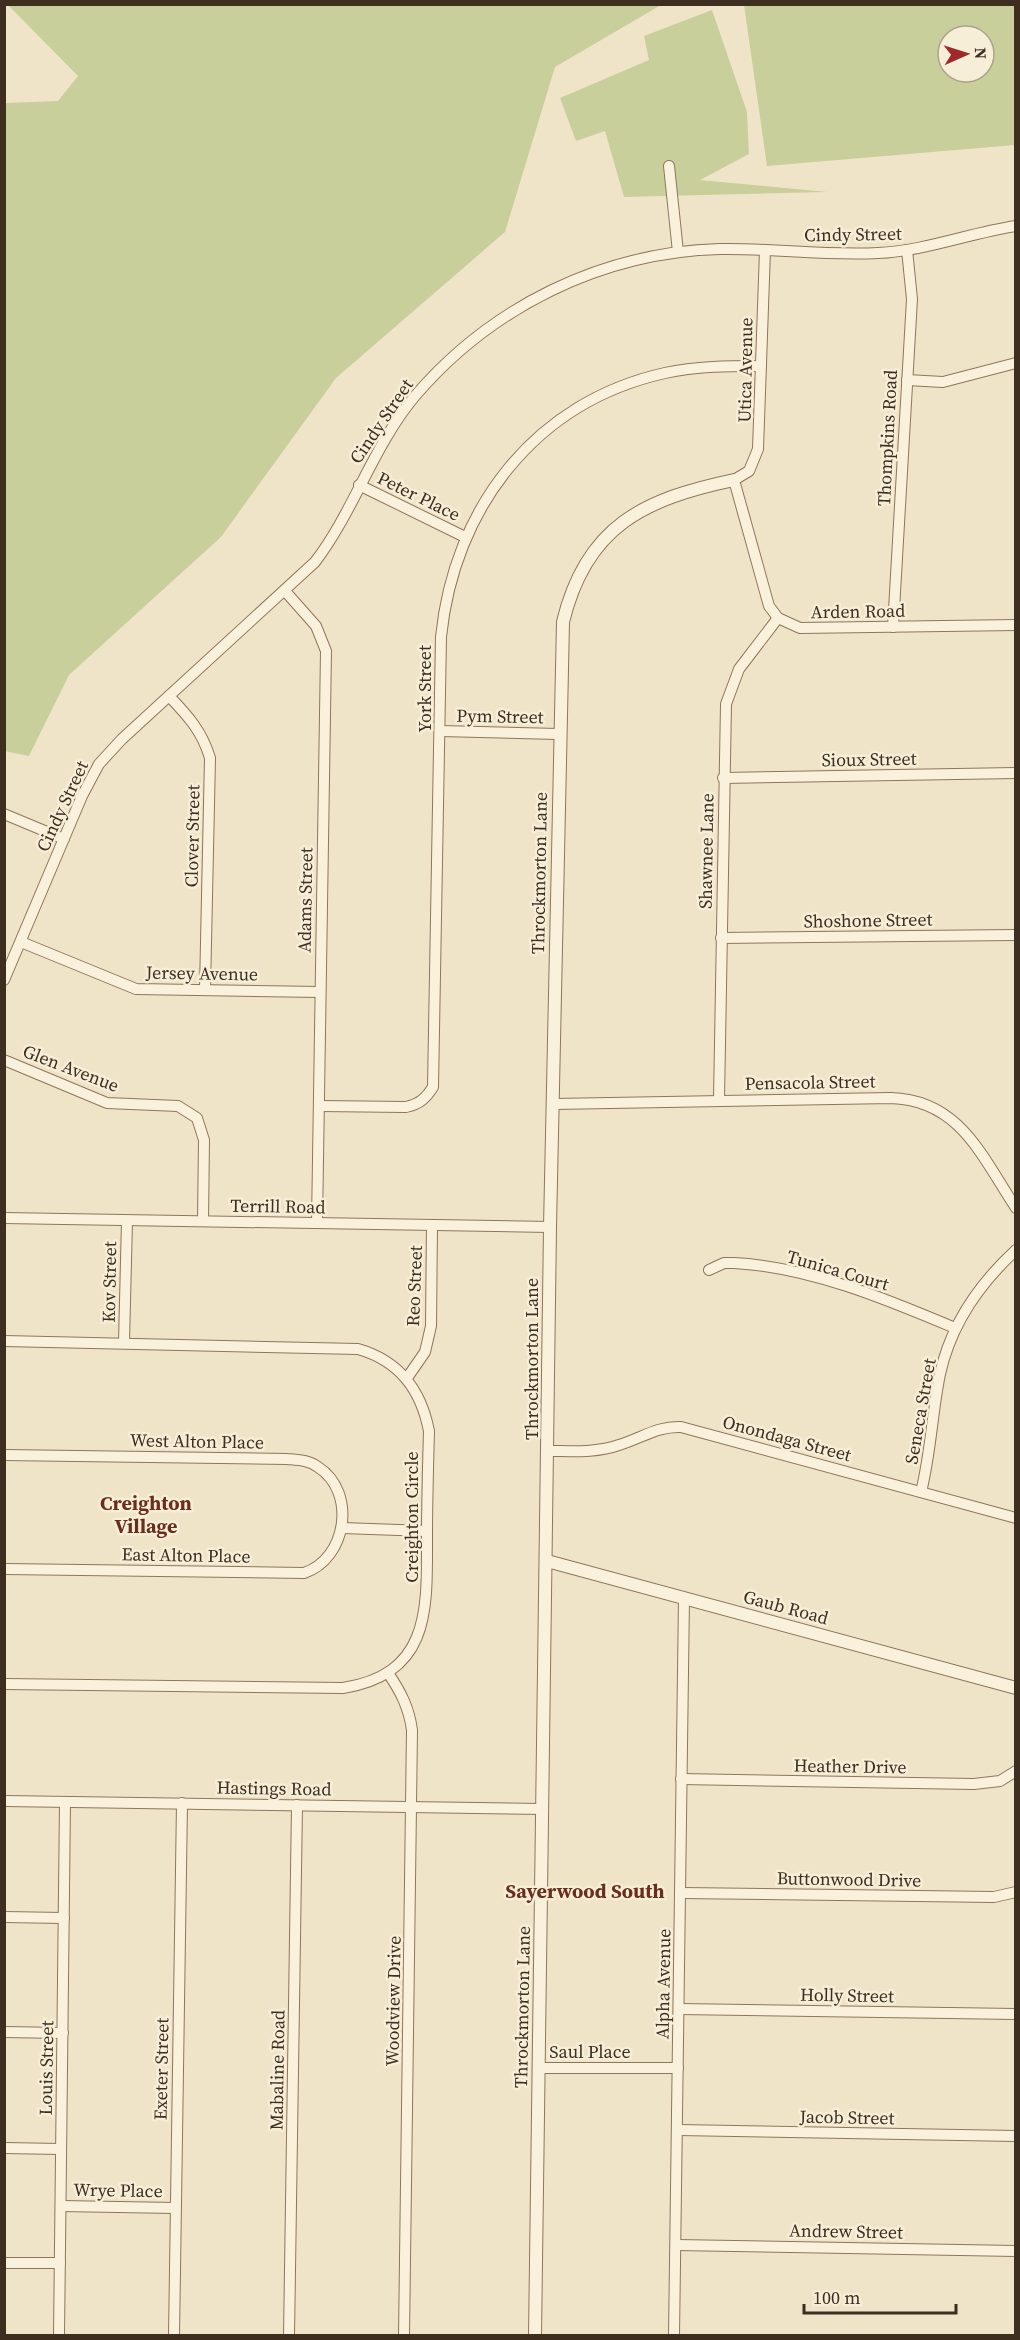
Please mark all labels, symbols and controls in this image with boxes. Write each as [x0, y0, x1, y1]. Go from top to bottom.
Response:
north arrow [936, 24, 996, 84]
text: N [970, 47, 992, 60]
street label: Cindy Street [804, 221, 902, 247]
street label: Utica Avenue [732, 317, 758, 423]
street label: Thompkins Road [871, 369, 903, 507]
street label: Cindy Street [343, 373, 419, 468]
street label: Peter Place [373, 465, 465, 527]
street label: Arden Road [810, 598, 906, 624]
street label: York Street [412, 645, 437, 733]
street label: Pym Street [456, 703, 544, 729]
street label: Sioux Street [821, 746, 917, 772]
street label: Cindy Street [30, 756, 94, 856]
street label: Clover Street [179, 784, 205, 888]
street label: Throckmorton Lane [525, 792, 553, 954]
street label: Shawnee Lane [692, 793, 720, 909]
street label: Adams Street [292, 847, 318, 953]
street label: Shoshone Street [803, 906, 933, 934]
street label: Jersey Avenue [145, 960, 258, 986]
street label: Glen Avenue [19, 1038, 123, 1098]
street label: Pensacola Street [744, 1068, 876, 1096]
street label: Terrill Road [230, 1193, 326, 1219]
street label: Kov Street [96, 1241, 122, 1323]
street label: Tunica Court [784, 1244, 892, 1296]
street label: Reo Street [400, 1245, 428, 1327]
street label: Throckmorton Lane [519, 1278, 544, 1440]
street label: Seneca Street [898, 1356, 942, 1466]
street label: Onondaga Street [720, 1409, 854, 1467]
street label: West Alton Place [130, 1427, 264, 1455]
street label: Creighton Circle [399, 1451, 424, 1583]
district label: Creighton Village [100, 1489, 192, 1540]
street label: East Alton Place [121, 1541, 251, 1569]
street label: Gaub Road [741, 1584, 831, 1630]
street label: Heather Drive [793, 1753, 907, 1779]
street label: Hastings Road [216, 1774, 332, 1802]
street label: Buttonwood Drive [777, 1865, 921, 1893]
district label: Sayerwood South [505, 1877, 665, 1905]
street label: Throckmorton Lane [508, 1926, 536, 2088]
street label: Alpha Avenue [650, 1929, 676, 2039]
street label: Woodview Drive [379, 1935, 407, 2067]
street label: Holly Street [800, 1982, 894, 2008]
street label: Mabaline Road [263, 2010, 291, 2130]
street label: Exeter Street [148, 2017, 174, 2120]
street label: Louis Street [33, 2020, 59, 2116]
street label: Saul Place [549, 2039, 631, 2064]
street label: Jacob Street [798, 2104, 895, 2130]
street label: Wrye Place [73, 2177, 163, 2203]
street label: Andrew Street [789, 2218, 903, 2244]
scale bar [804, 2277, 956, 2315]
text: 100 m [813, 2285, 860, 2310]

